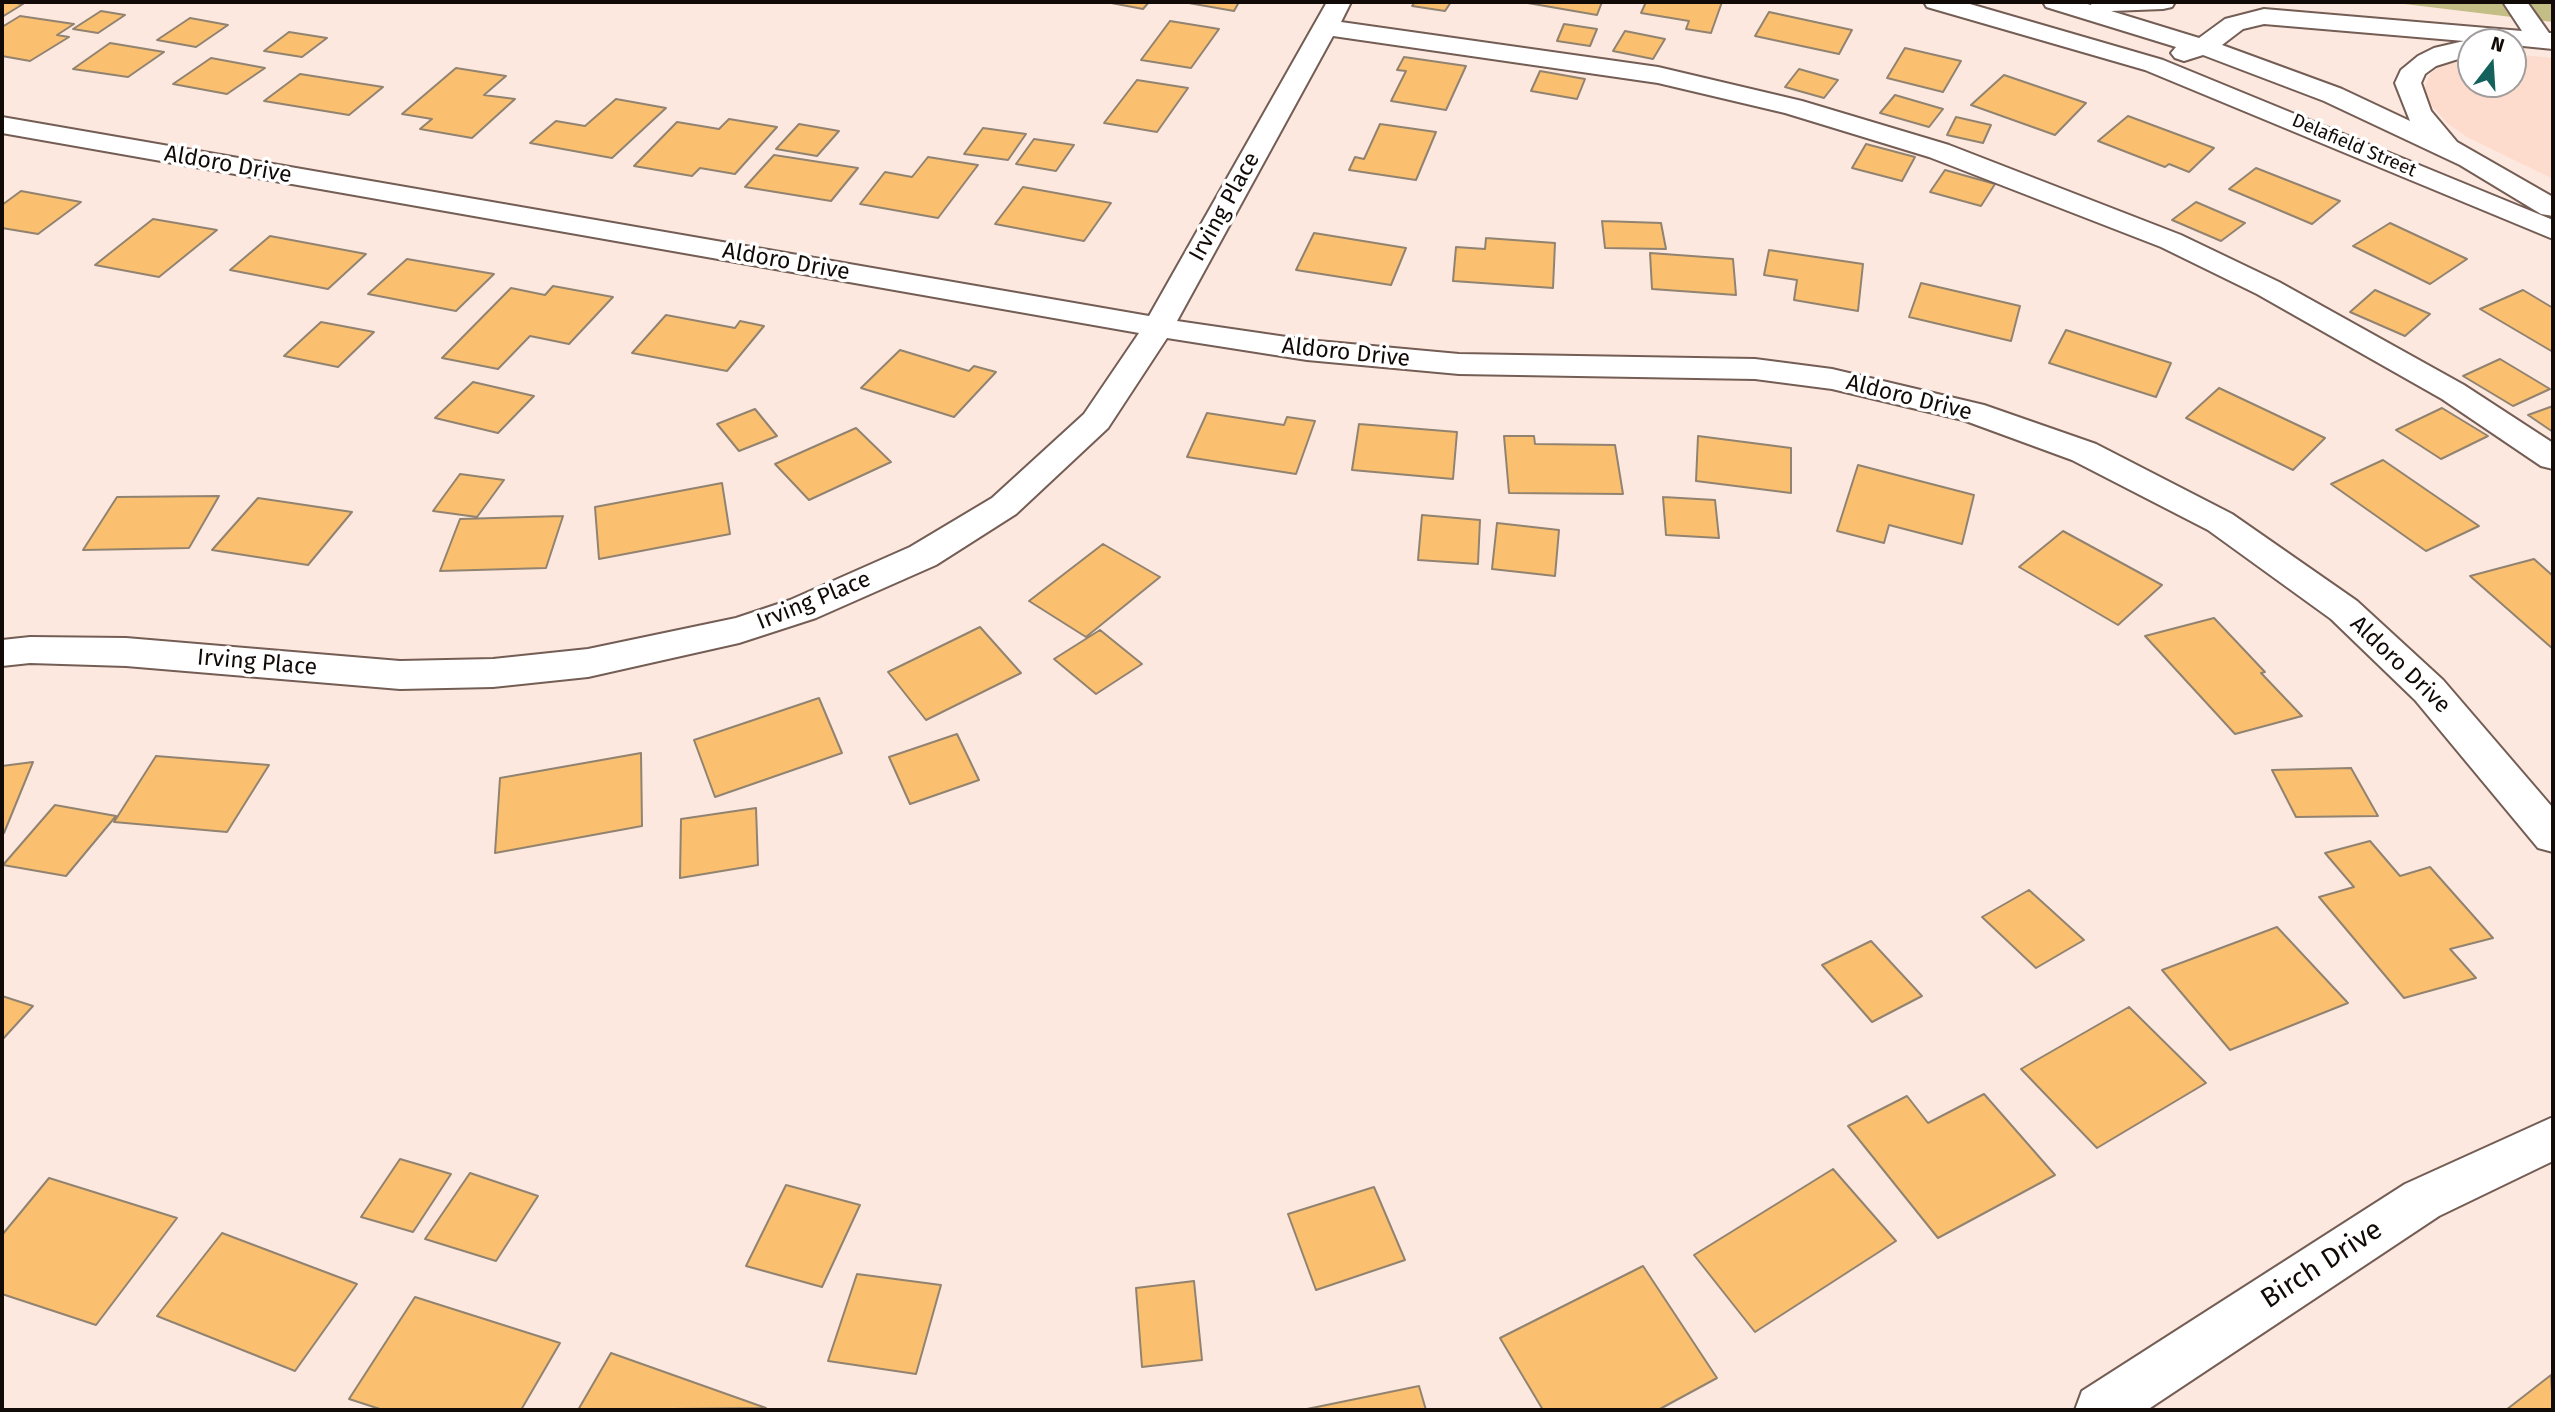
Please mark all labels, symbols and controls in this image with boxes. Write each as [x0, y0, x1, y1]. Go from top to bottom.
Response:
north arrow [2457, 28, 2527, 98]
text: N [2488, 32, 2507, 57]
street label: Delafield Street [2288, 110, 2420, 182]
street label: Aldoro Drive [162, 140, 294, 190]
street label: Irving Place [1184, 148, 1266, 266]
street label: Aldoro Drive [720, 237, 852, 287]
street label: Aldoro Drive [1281, 333, 1411, 373]
street label: Aldoro Drive [1843, 369, 1975, 427]
street label: Irving Place [753, 566, 875, 636]
street label: Aldoro Drive [2344, 610, 2456, 720]
street label: Irving Place [196, 644, 318, 682]
street label: Birch Drive [2255, 1213, 2389, 1317]

